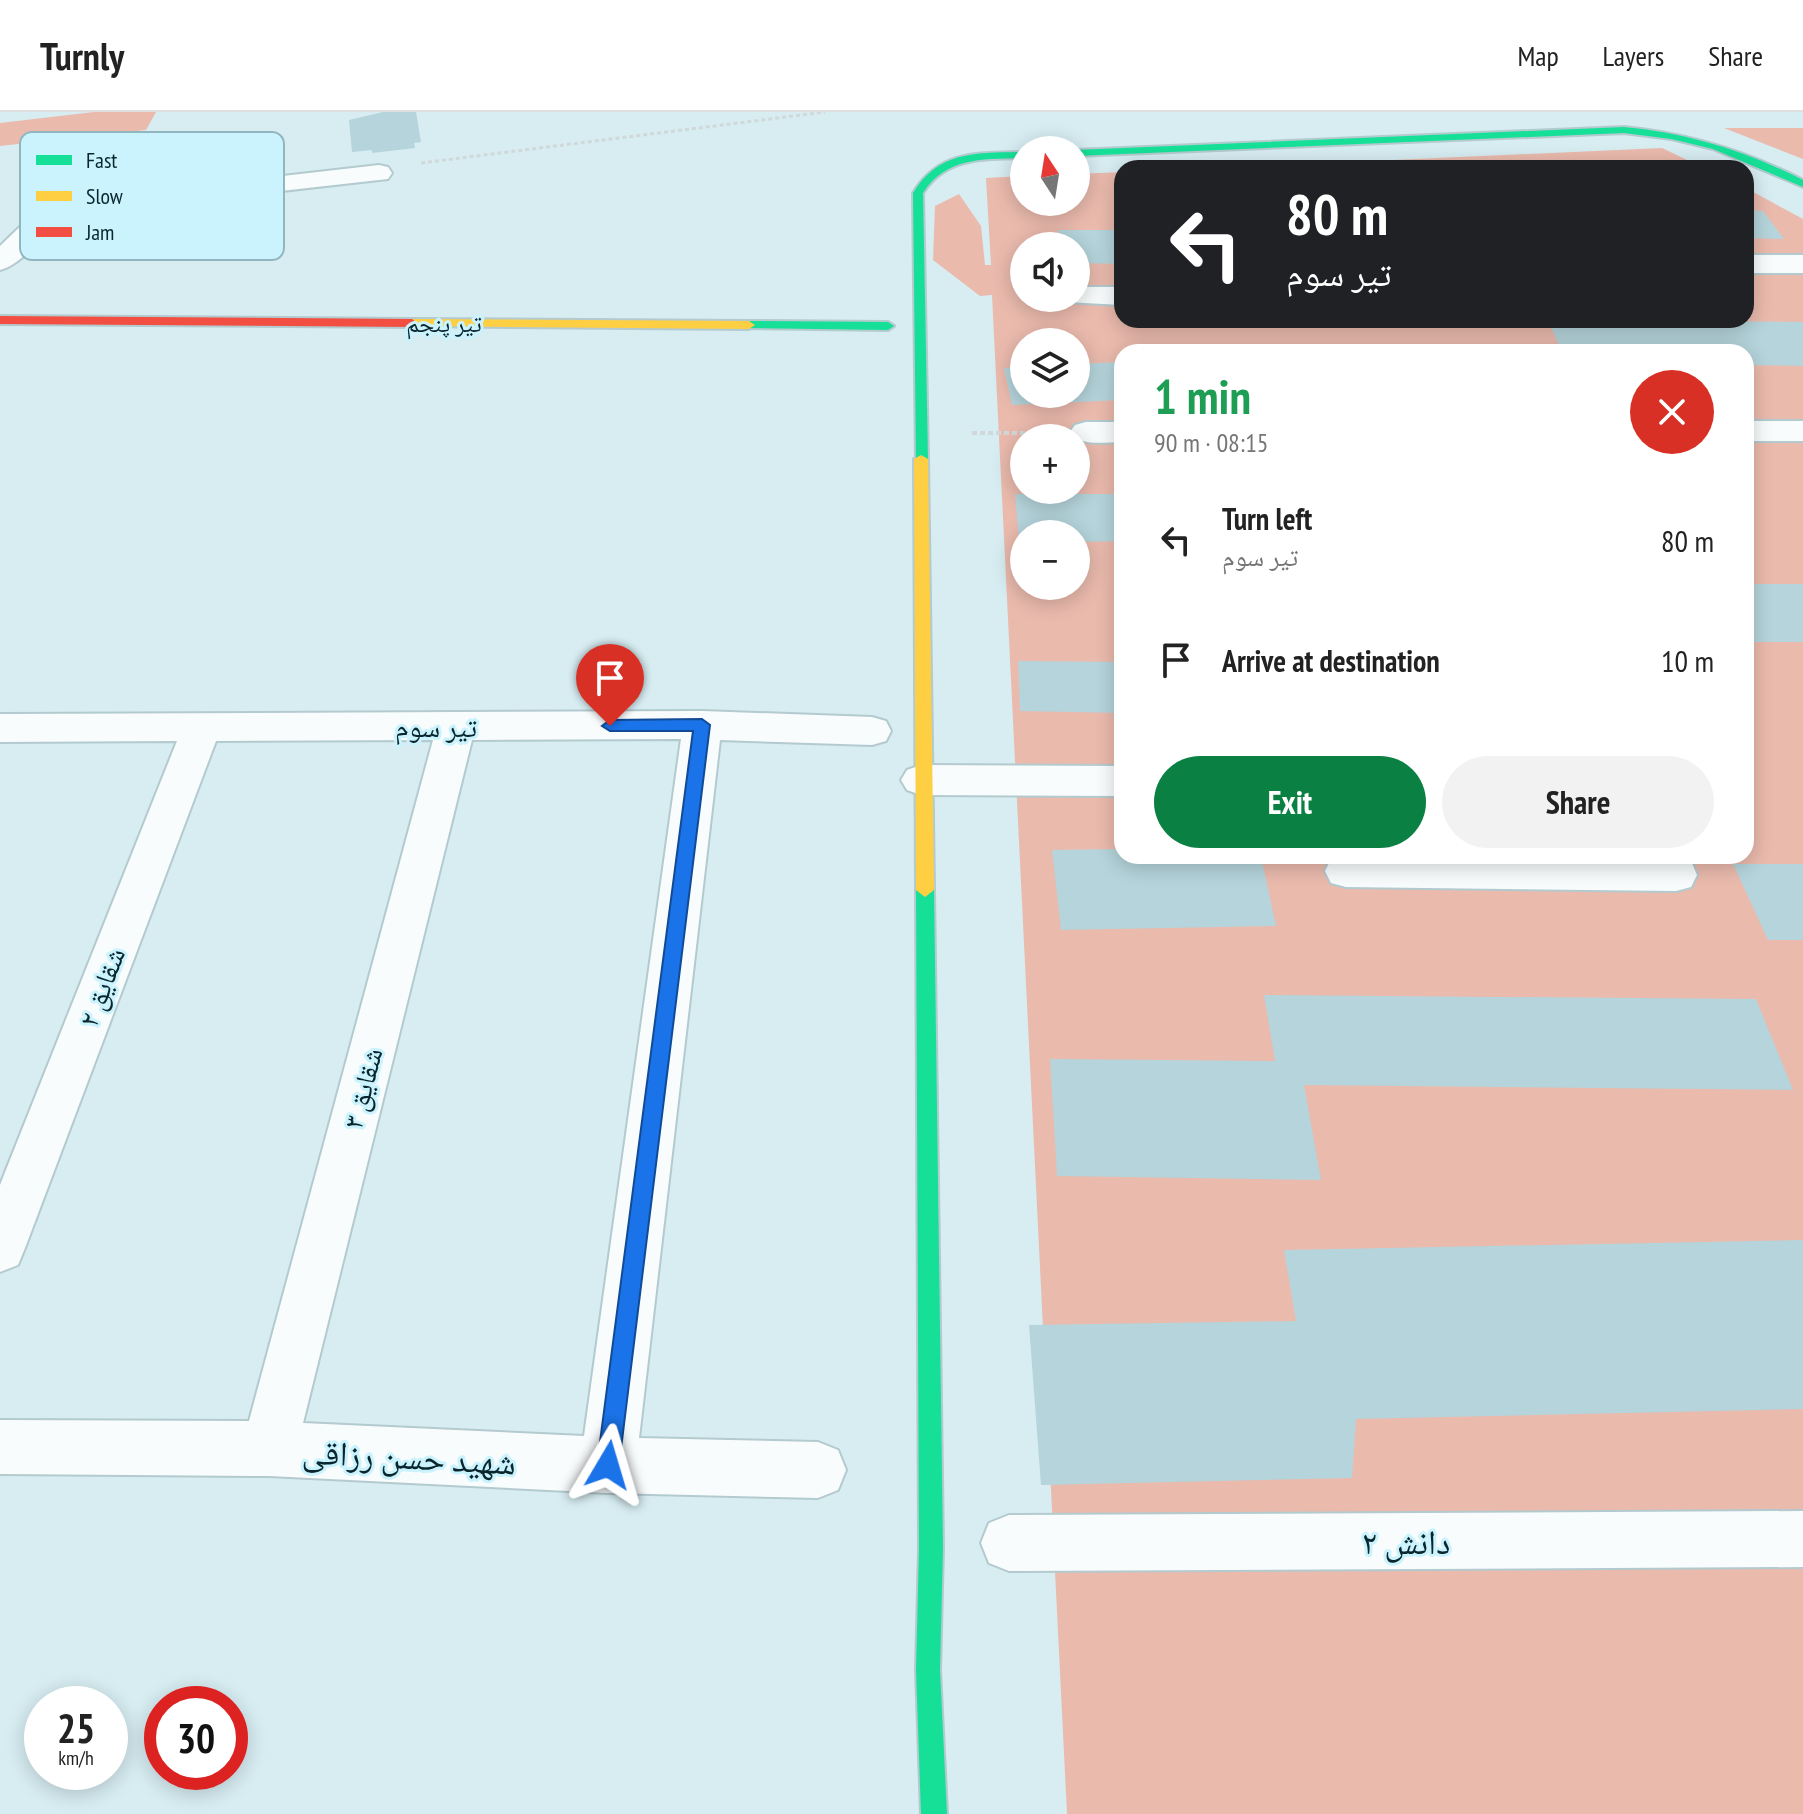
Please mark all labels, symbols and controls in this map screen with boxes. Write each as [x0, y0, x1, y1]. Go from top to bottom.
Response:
text: Turnly [40, 31, 124, 80]
text: Map [1517, 37, 1559, 74]
text: Layers [1603, 37, 1664, 74]
text: Share [1708, 37, 1763, 74]
legend [20, 132, 284, 260]
north arrow [1010, 136, 1090, 216]
map controls [1010, 136, 1090, 600]
text: Fast [86, 146, 117, 174]
text: 80 m [1286, 178, 1388, 250]
text: Slow [86, 182, 123, 210]
icon: left [1154, 192, 1258, 296]
text: Jam [85, 218, 114, 246]
button: sound [1010, 232, 1090, 312]
text: تیر سوم [1286, 249, 1392, 296]
street label: تیر پنجم [406, 308, 482, 340]
button: layers [1010, 328, 1090, 408]
text: 1 min [1154, 365, 1251, 427]
button: close [1630, 370, 1714, 454]
button: + [1010, 424, 1090, 504]
text: 90 m · 08:15 [1154, 426, 1269, 459]
text: Turn left [1222, 499, 1312, 538]
icon: left [1154, 518, 1198, 562]
button: − [1010, 520, 1090, 600]
text: 80 m [1661, 521, 1714, 560]
text: تیر سوم [1222, 540, 1298, 573]
icon: arrive [1154, 638, 1198, 682]
text: Arrive at destination [1222, 641, 1440, 680]
text: 10 m [1661, 641, 1714, 680]
pin [576, 644, 644, 726]
icon: arrive [588, 656, 632, 700]
street label: تیر سوم [395, 708, 477, 746]
button: Exit [1154, 756, 1426, 848]
button: Share [1442, 756, 1714, 848]
street label: شقایق ۲ [69, 942, 133, 1032]
street label: شقایق ۳ [333, 1043, 391, 1133]
position arrow [566, 1423, 650, 1507]
street label: شهید حسن رزاقی [301, 1428, 517, 1484]
street label: دانش ۲ [1362, 1519, 1450, 1563]
speed limit sign: 30 [144, 1686, 248, 1790]
text: 25 [57, 1702, 95, 1754]
text: km/h [58, 1745, 94, 1771]

